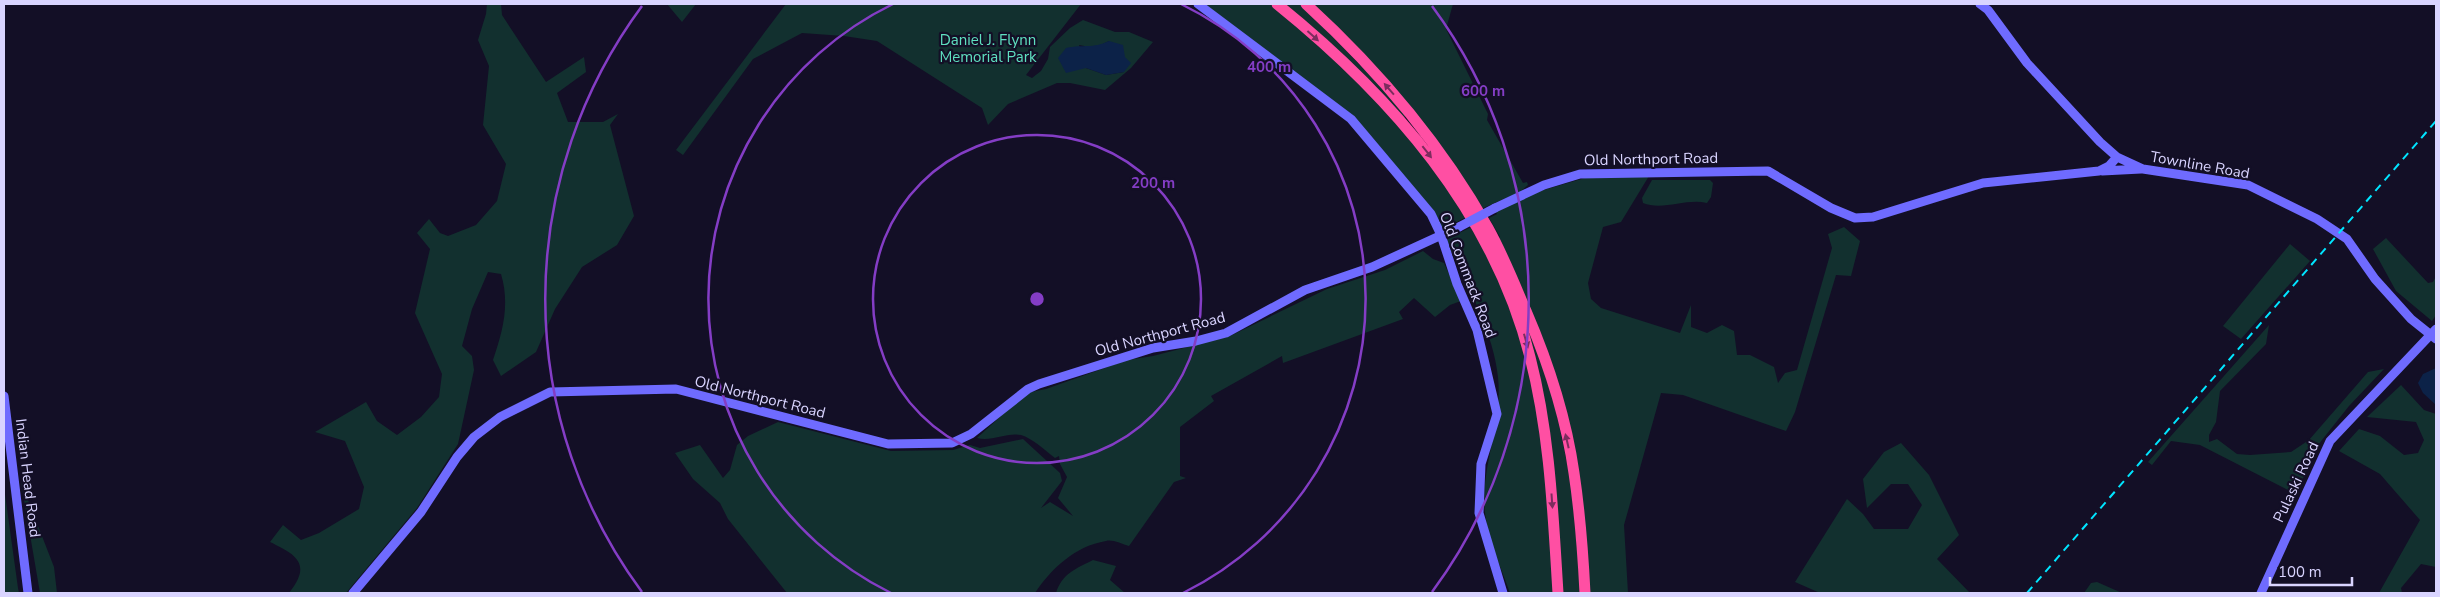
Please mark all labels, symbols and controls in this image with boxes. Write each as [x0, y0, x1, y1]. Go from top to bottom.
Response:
park label: Daniel J. Flynn Memorial Park [939, 30, 1037, 67]
one-way arrow [1307, 30, 1319, 42]
text: 400 m [1247, 57, 1291, 77]
text: 600 m [1461, 81, 1505, 101]
one-way arrow [1384, 83, 1395, 96]
one-way arrow [1421, 145, 1432, 158]
street label: Townline Road [2149, 146, 2251, 184]
street label: Old Northport Road [1584, 148, 1718, 170]
text: 200 m [1131, 173, 1175, 193]
street label: Old Commack Road [1435, 209, 1501, 341]
centre of rings [1028, 290, 1046, 308]
street label: Old Northport Road [1093, 307, 1227, 361]
one-way arrow [1522, 334, 1530, 349]
street label: Old Northport Road [692, 371, 828, 423]
street label: Indian Head Road [11, 417, 45, 539]
one-way arrow [1563, 433, 1571, 448]
street label: Pulaski Road [2269, 438, 2323, 526]
one-way arrow [1548, 493, 1556, 509]
scale bar [2270, 554, 2352, 586]
text: 100 m [2278, 562, 2322, 582]

